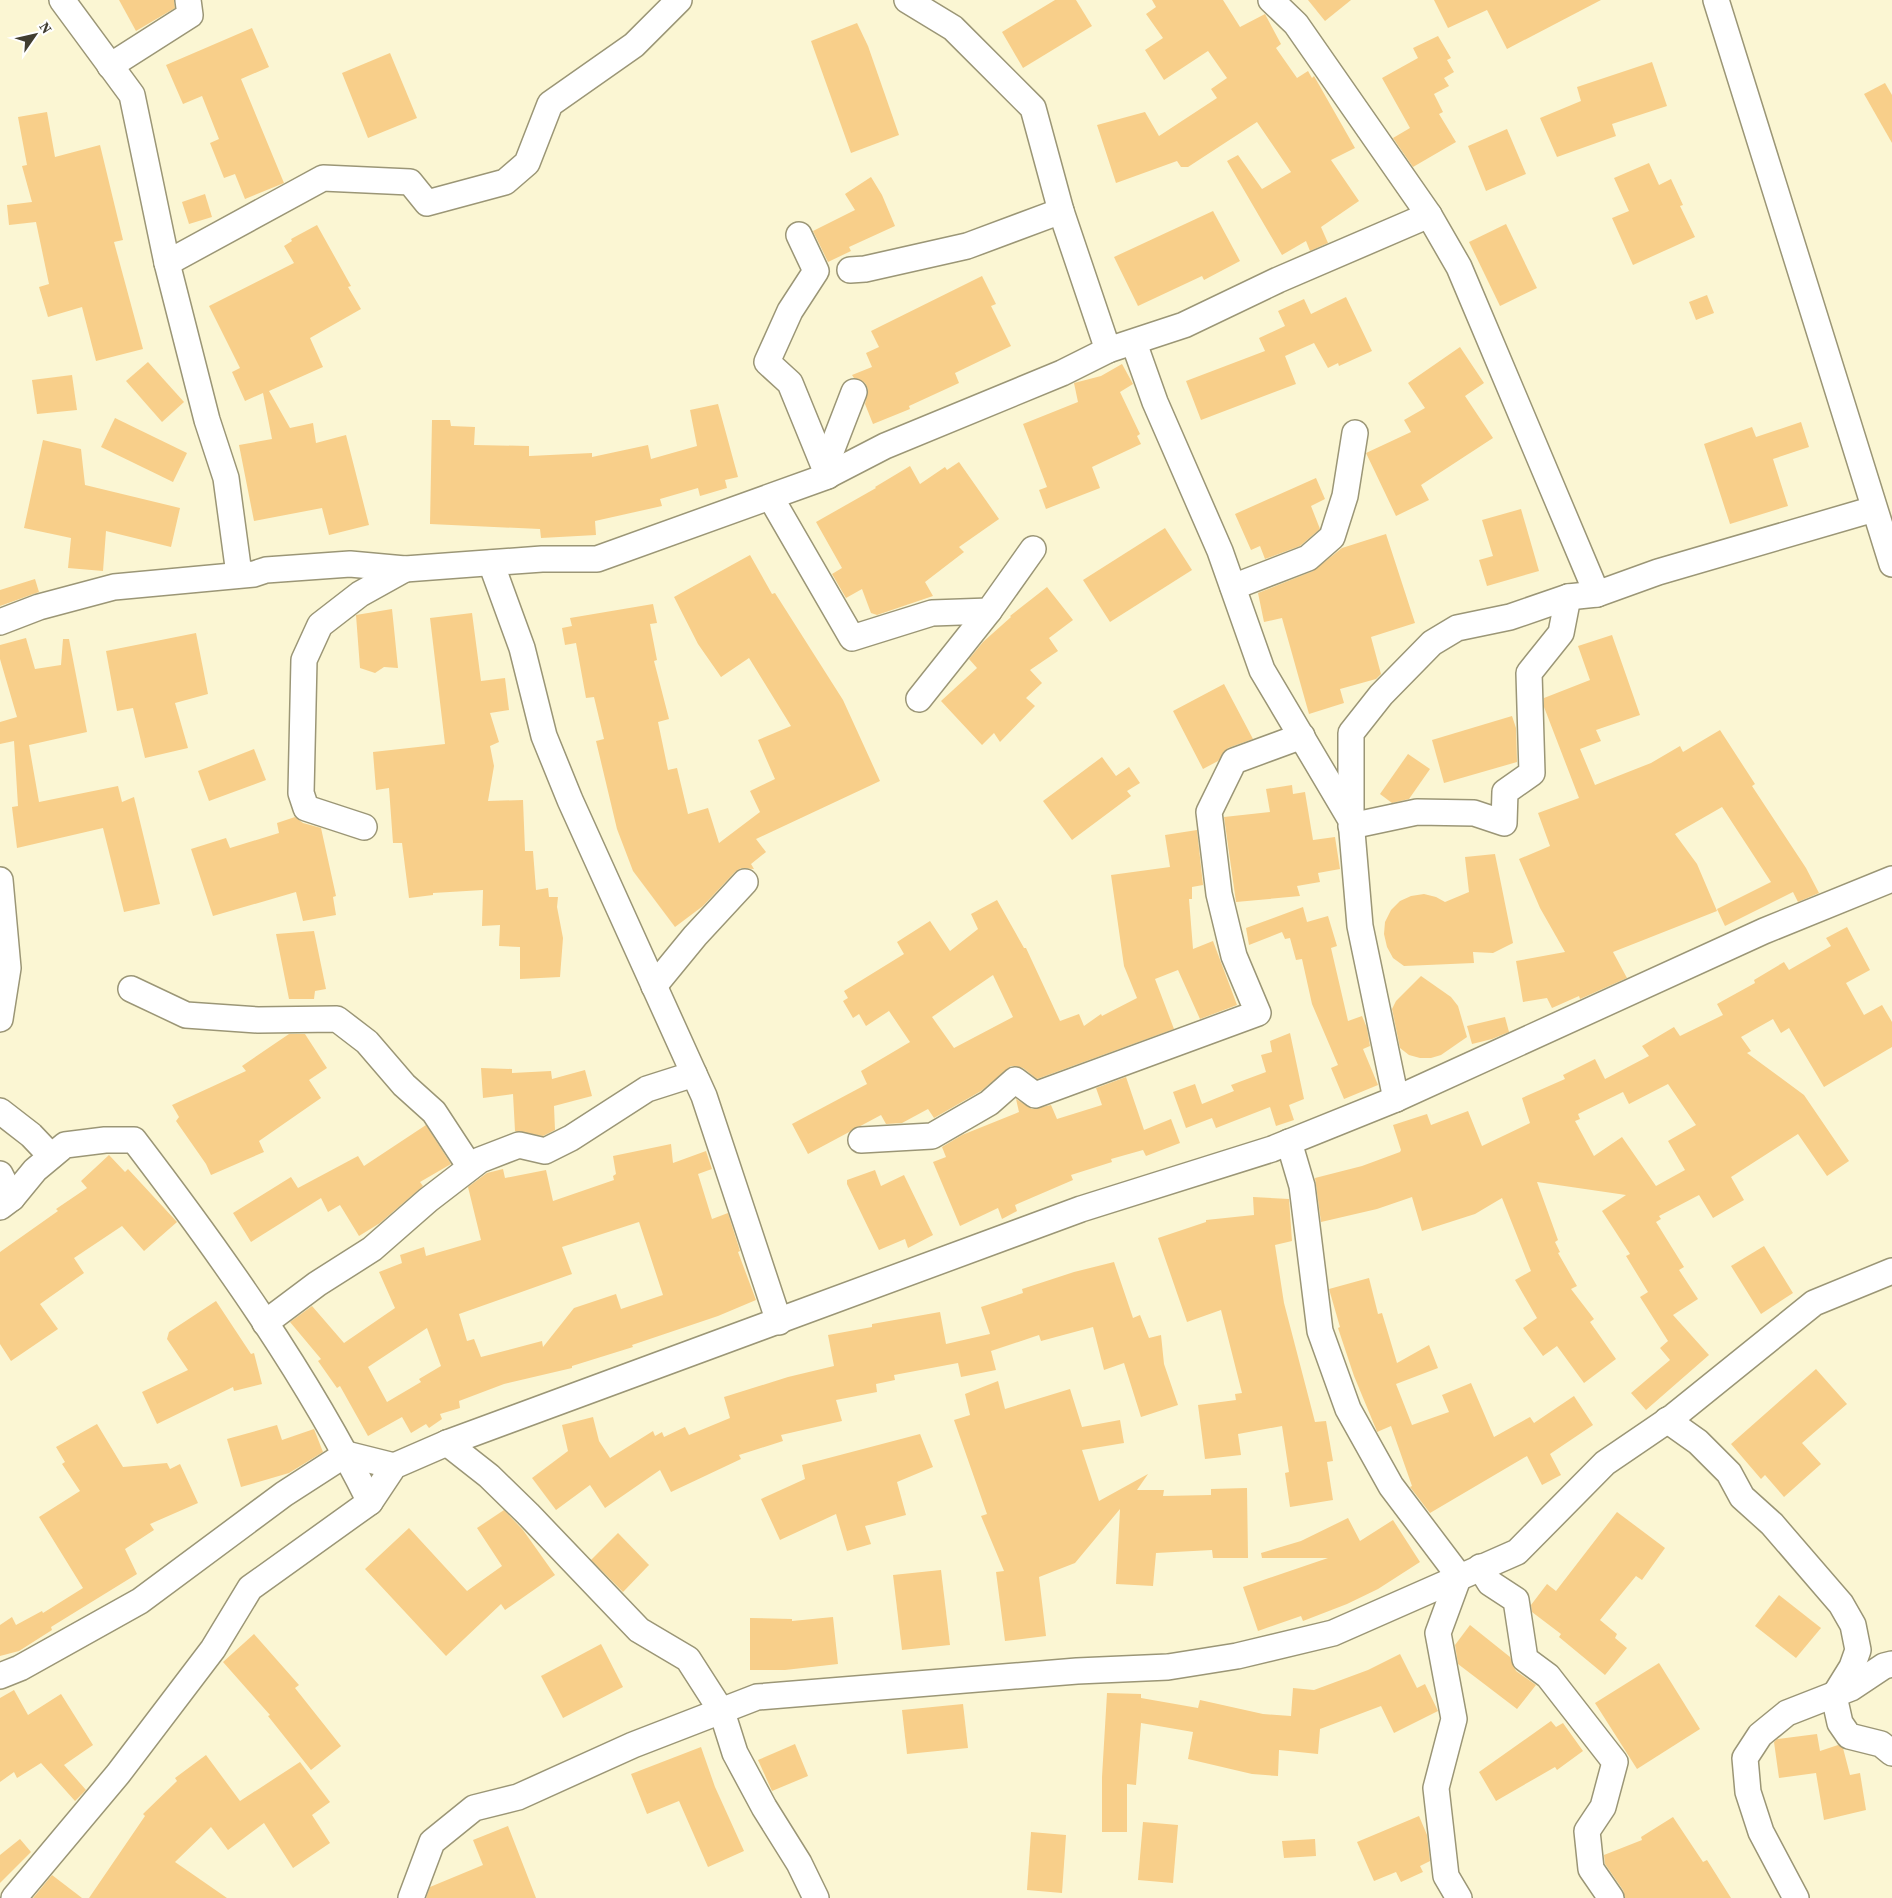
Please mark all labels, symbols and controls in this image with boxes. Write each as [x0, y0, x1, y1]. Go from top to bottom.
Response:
north arrow [10, 10, 60, 60]
text: N [35, 18, 57, 38]

